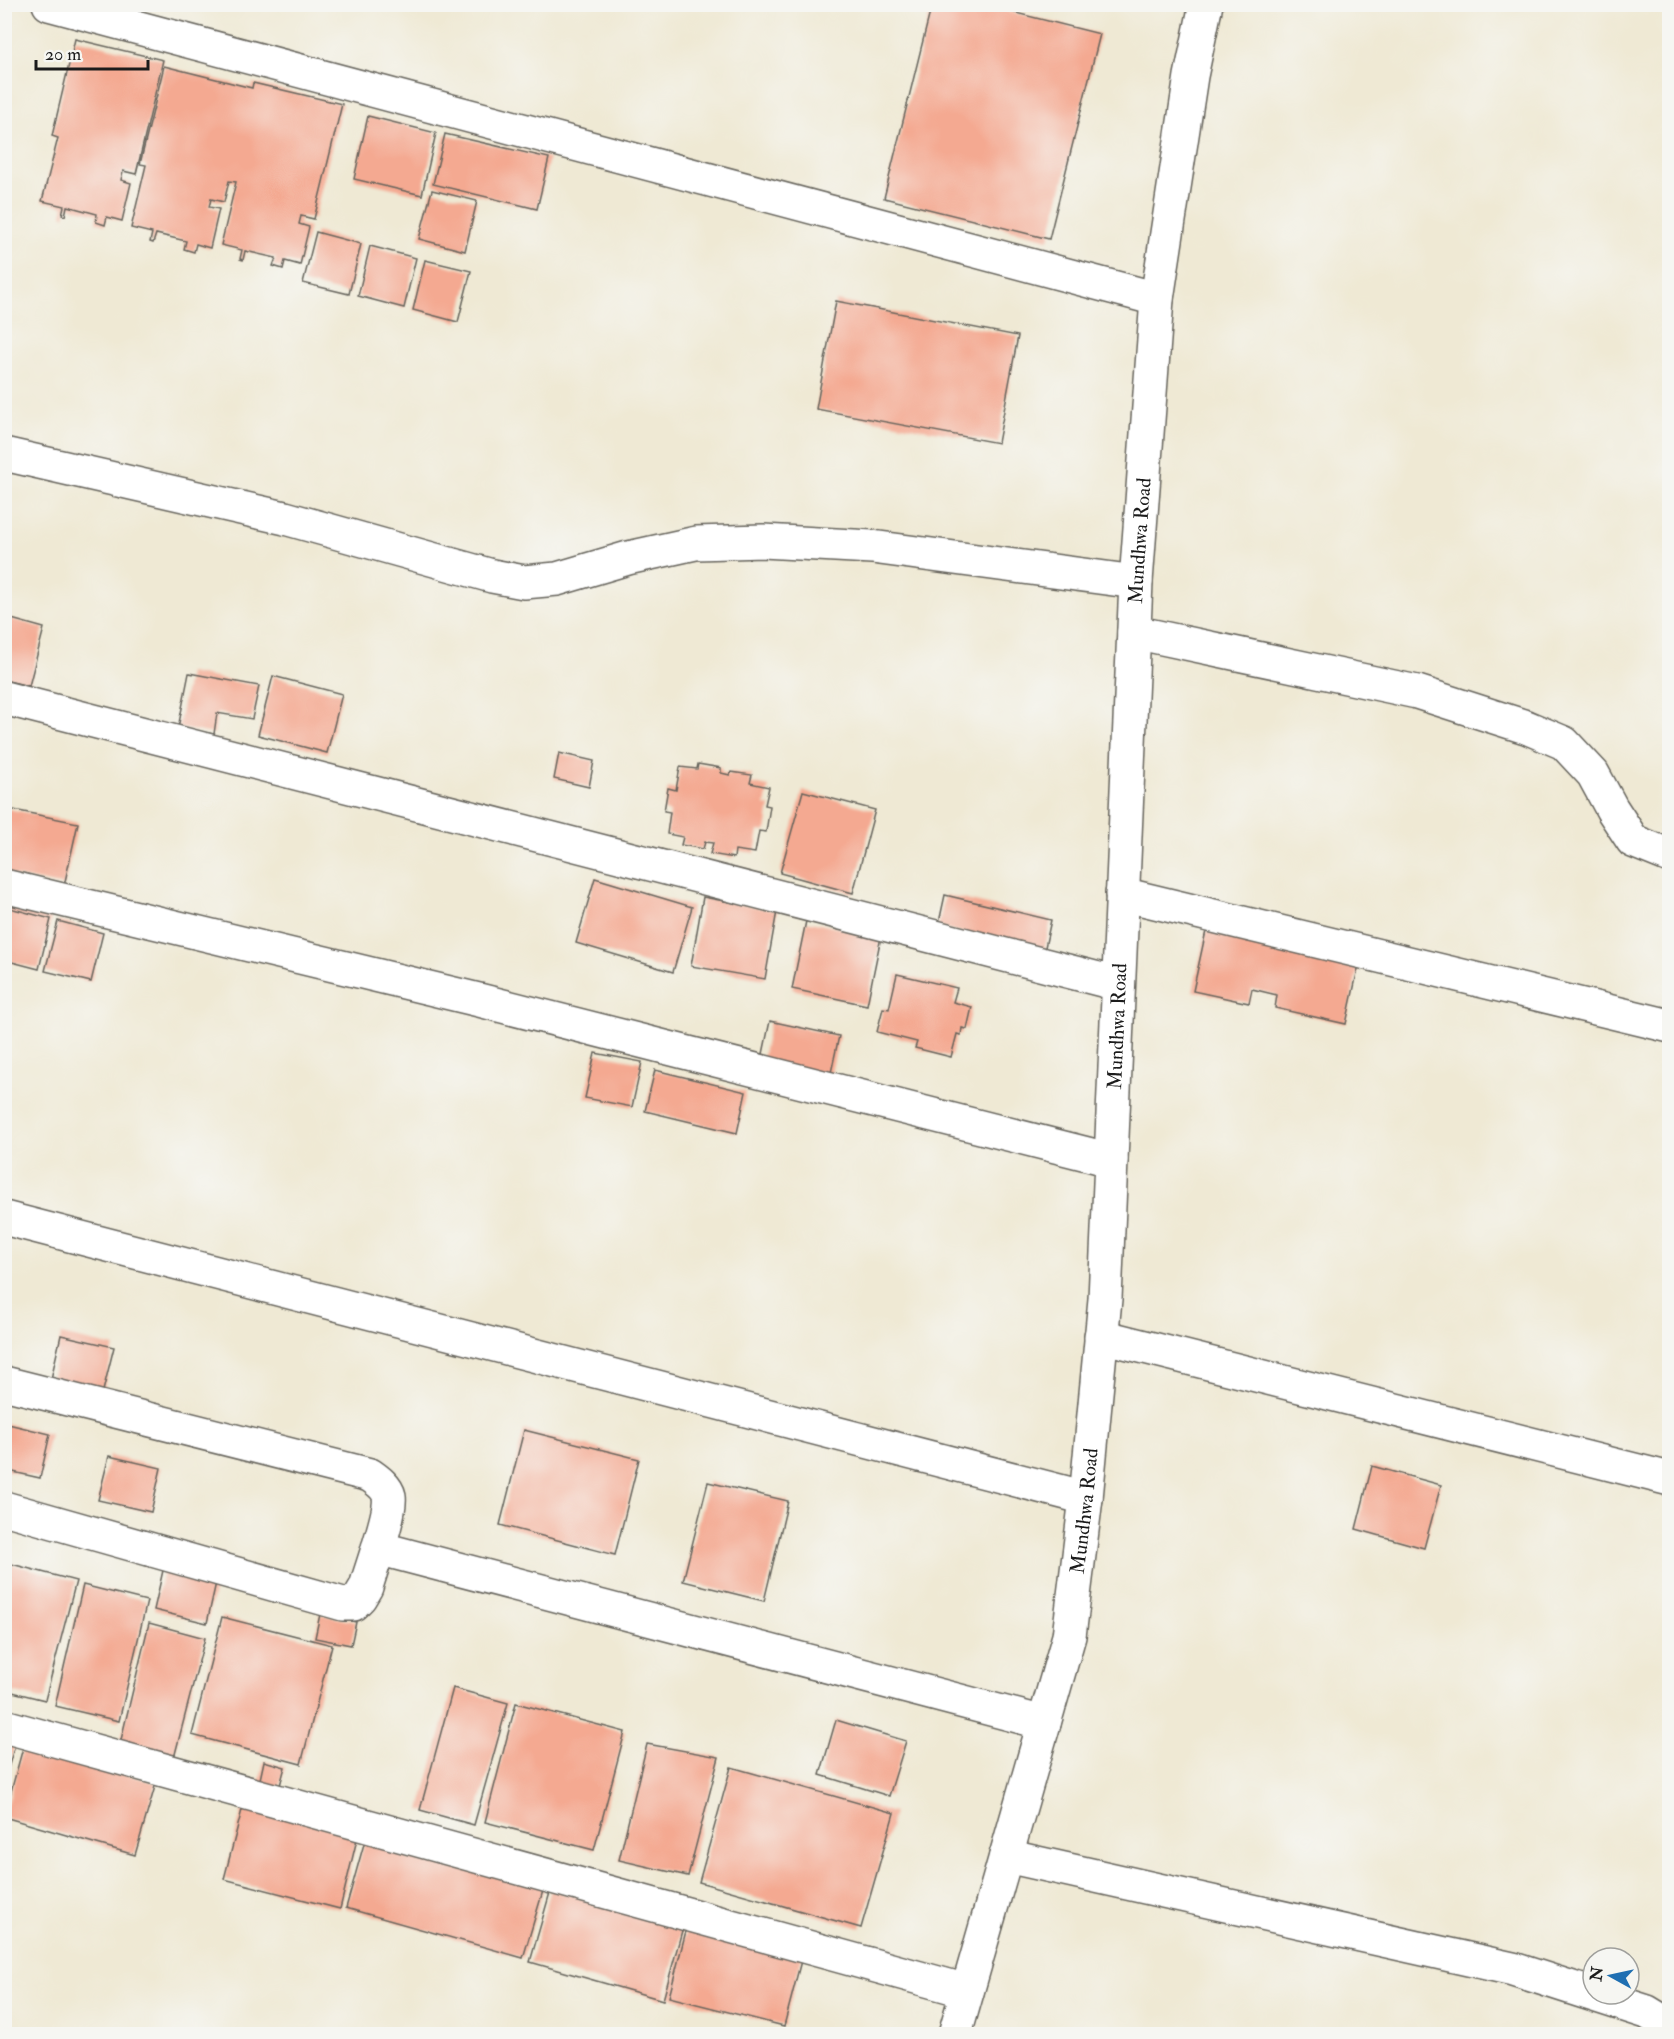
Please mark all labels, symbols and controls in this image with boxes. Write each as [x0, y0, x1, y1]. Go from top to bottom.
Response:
scale bar [36, 33, 148, 71]
text: 20 m [45, 43, 81, 66]
street label: Mundhwa Road [1123, 477, 1157, 604]
street label: Mundhwa Road [1102, 962, 1133, 1090]
street label: Mundhwa Road [1065, 1447, 1104, 1575]
north arrow [1581, 1946, 1641, 2006]
text: N [1586, 1965, 1608, 1984]

